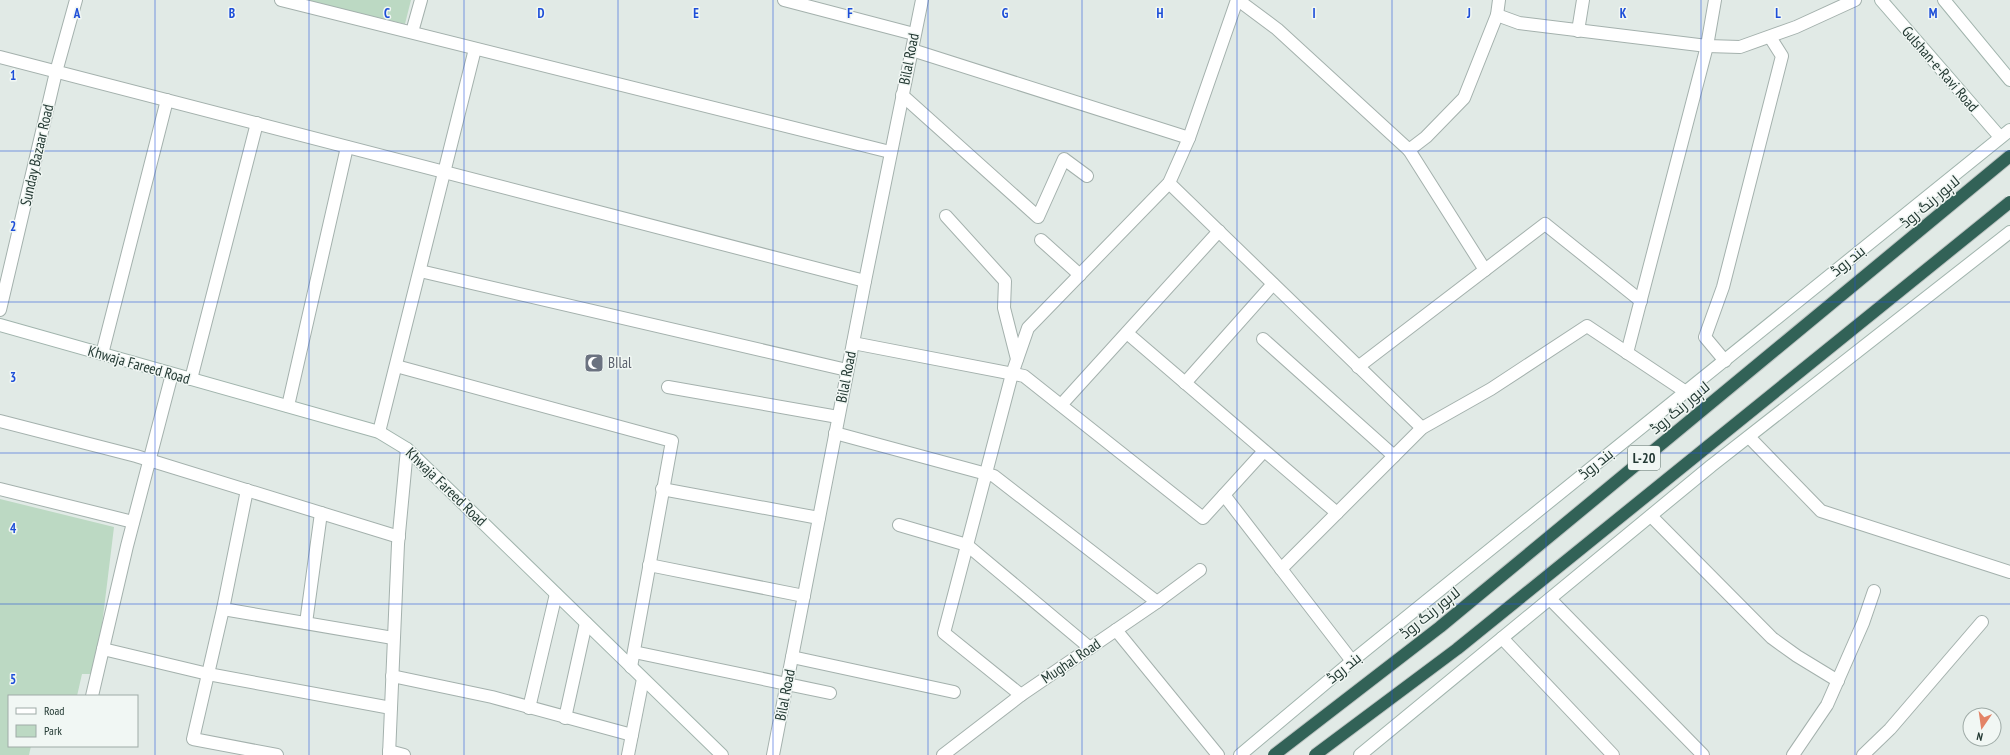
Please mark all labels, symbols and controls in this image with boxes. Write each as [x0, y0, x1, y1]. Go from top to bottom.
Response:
text: A [73, 5, 81, 22]
text: B [229, 5, 235, 22]
text: C [384, 5, 390, 22]
text: D [538, 5, 545, 22]
text: E [693, 5, 699, 22]
text: F [847, 5, 853, 22]
text: G [1002, 5, 1009, 22]
text: H [1157, 5, 1164, 22]
text: I [1312, 5, 1316, 22]
text: J [1466, 5, 1471, 22]
text: K [1620, 5, 1627, 22]
text: L [1775, 5, 1781, 22]
text: M [1929, 5, 1938, 22]
street label: Gulshan-e-Ravi Road [1898, 22, 1983, 116]
street label: Bilal Road [894, 32, 923, 86]
text: 1 [10, 67, 16, 84]
street label: Sunday Bazaar Road [16, 102, 57, 208]
street label: لاہور رنگ روڈ [1896, 171, 1964, 233]
text: 2 [10, 218, 16, 235]
street label: بند روڈ [1827, 241, 1869, 280]
street label: Khwaja Fareed Road [86, 341, 192, 388]
street label: Bilal Road [831, 350, 860, 404]
mosque icon: BIlal [583, 352, 605, 374]
place label: BIlal [608, 353, 632, 372]
text: 3 [10, 369, 16, 386]
street label: لاہور رنگ روڈ [1646, 377, 1714, 439]
street label: Khwaja Fareed Road [402, 443, 491, 530]
street label: بند روڈ [1575, 444, 1617, 483]
road number: L-20 [1628, 446, 1660, 470]
text: 4 [10, 520, 17, 537]
street label: لاہور رنگ روڈ [1396, 583, 1464, 643]
street label: Mughal Road [1037, 634, 1104, 687]
street label: بند روڈ [1323, 648, 1365, 687]
street label: Bilal Road [770, 668, 799, 722]
text: 5 [10, 671, 16, 688]
legend [8, 695, 138, 747]
text: Road [44, 703, 64, 718]
north arrow [1962, 707, 2002, 747]
text: Park [44, 723, 62, 738]
text: N [1975, 729, 1984, 744]

